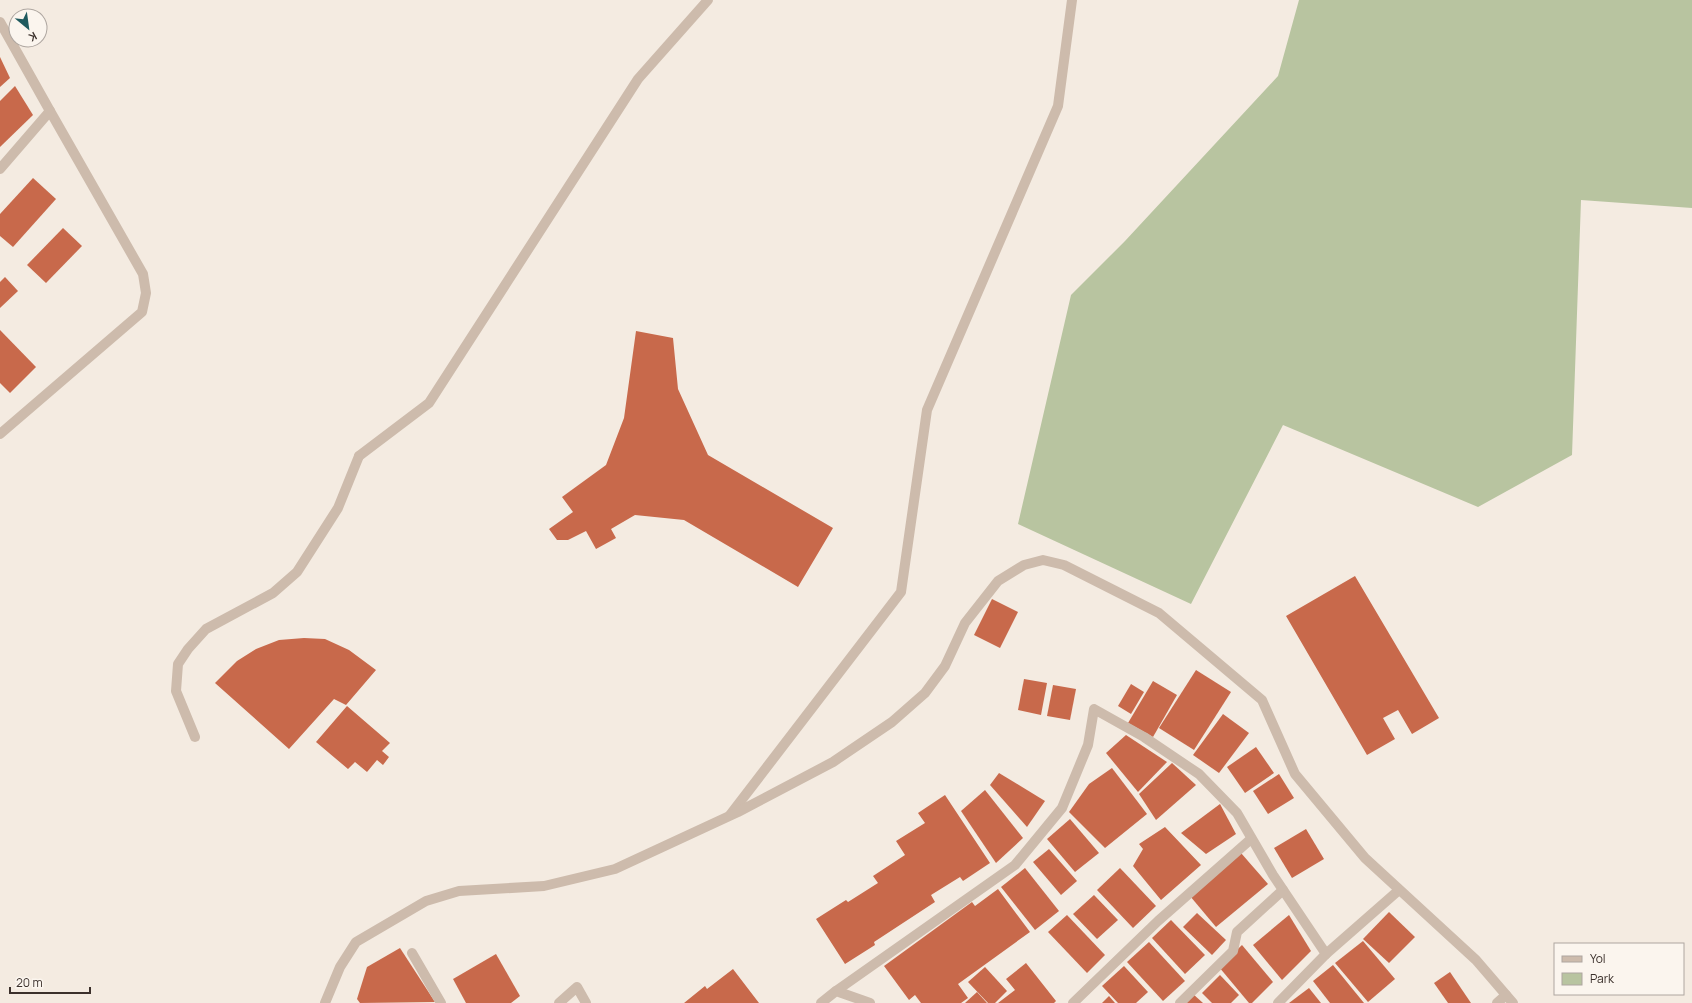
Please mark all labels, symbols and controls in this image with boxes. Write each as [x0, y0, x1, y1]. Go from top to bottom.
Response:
north arrow [8, 8, 48, 48]
text: K [26, 29, 40, 46]
legend [1554, 943, 1684, 995]
text: Yol [1590, 950, 1606, 967]
scale bar [10, 969, 90, 995]
text: Park [1590, 970, 1615, 987]
text: 20 m [16, 974, 43, 991]

